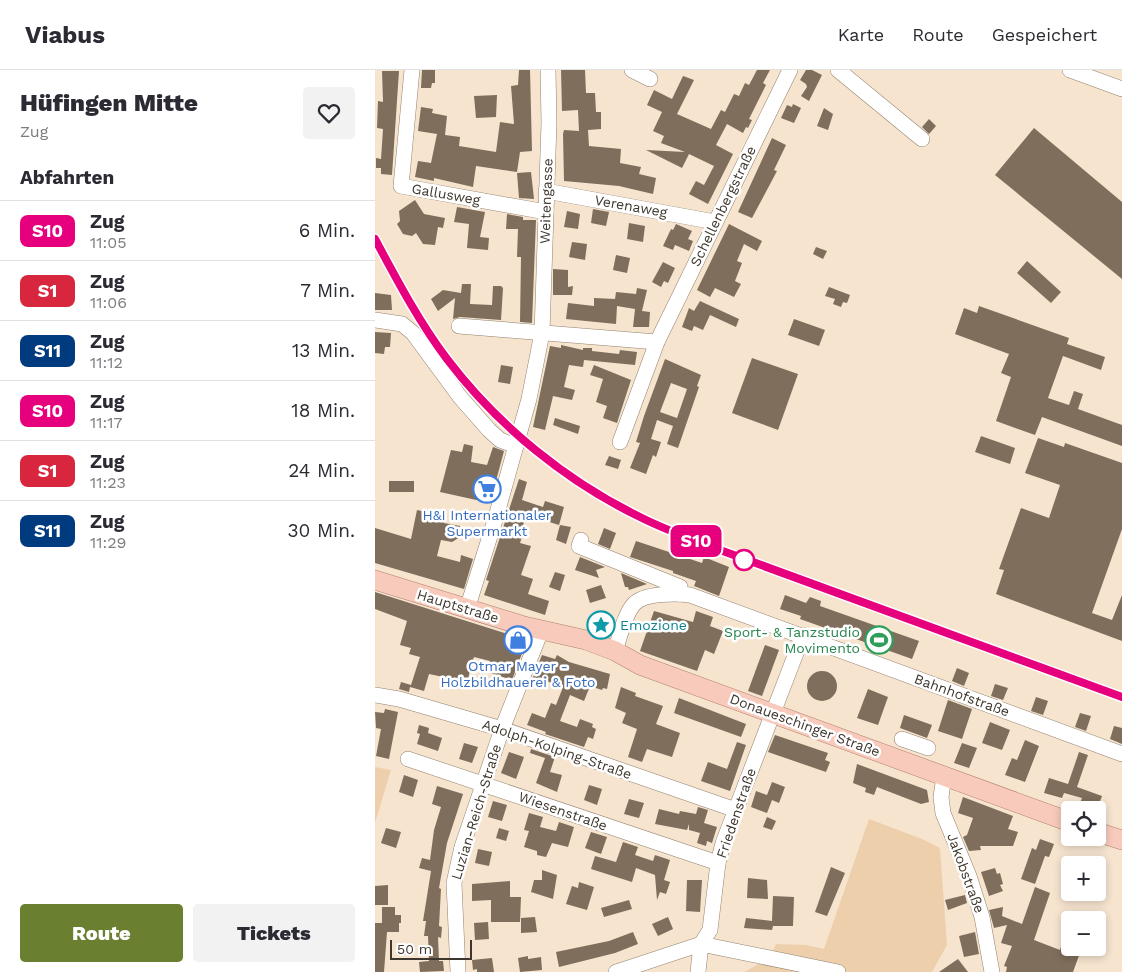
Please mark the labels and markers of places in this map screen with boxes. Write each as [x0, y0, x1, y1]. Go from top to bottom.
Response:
supermarket icon: H&I Internationaler Supermarkt [472, 474, 502, 504]
place label: H&I Internationaler Supermarkt [422, 507, 552, 539]
unlabelled marker [733, 549, 755, 571]
place icon: Emozione [586, 610, 616, 640]
place label: Emozione [620, 617, 687, 633]
place label: Sport- & Tanzstudio Movimento [724, 624, 860, 656]
shop icon: Otmar Mayer - Holzbildhauerei & Foto [503, 625, 533, 655]
sports icon: Sport- & Tanzstudio Movimento [864, 625, 894, 655]
place label: Otmar Mayer - Holzbildhauerei & Foto [440, 658, 596, 690]

